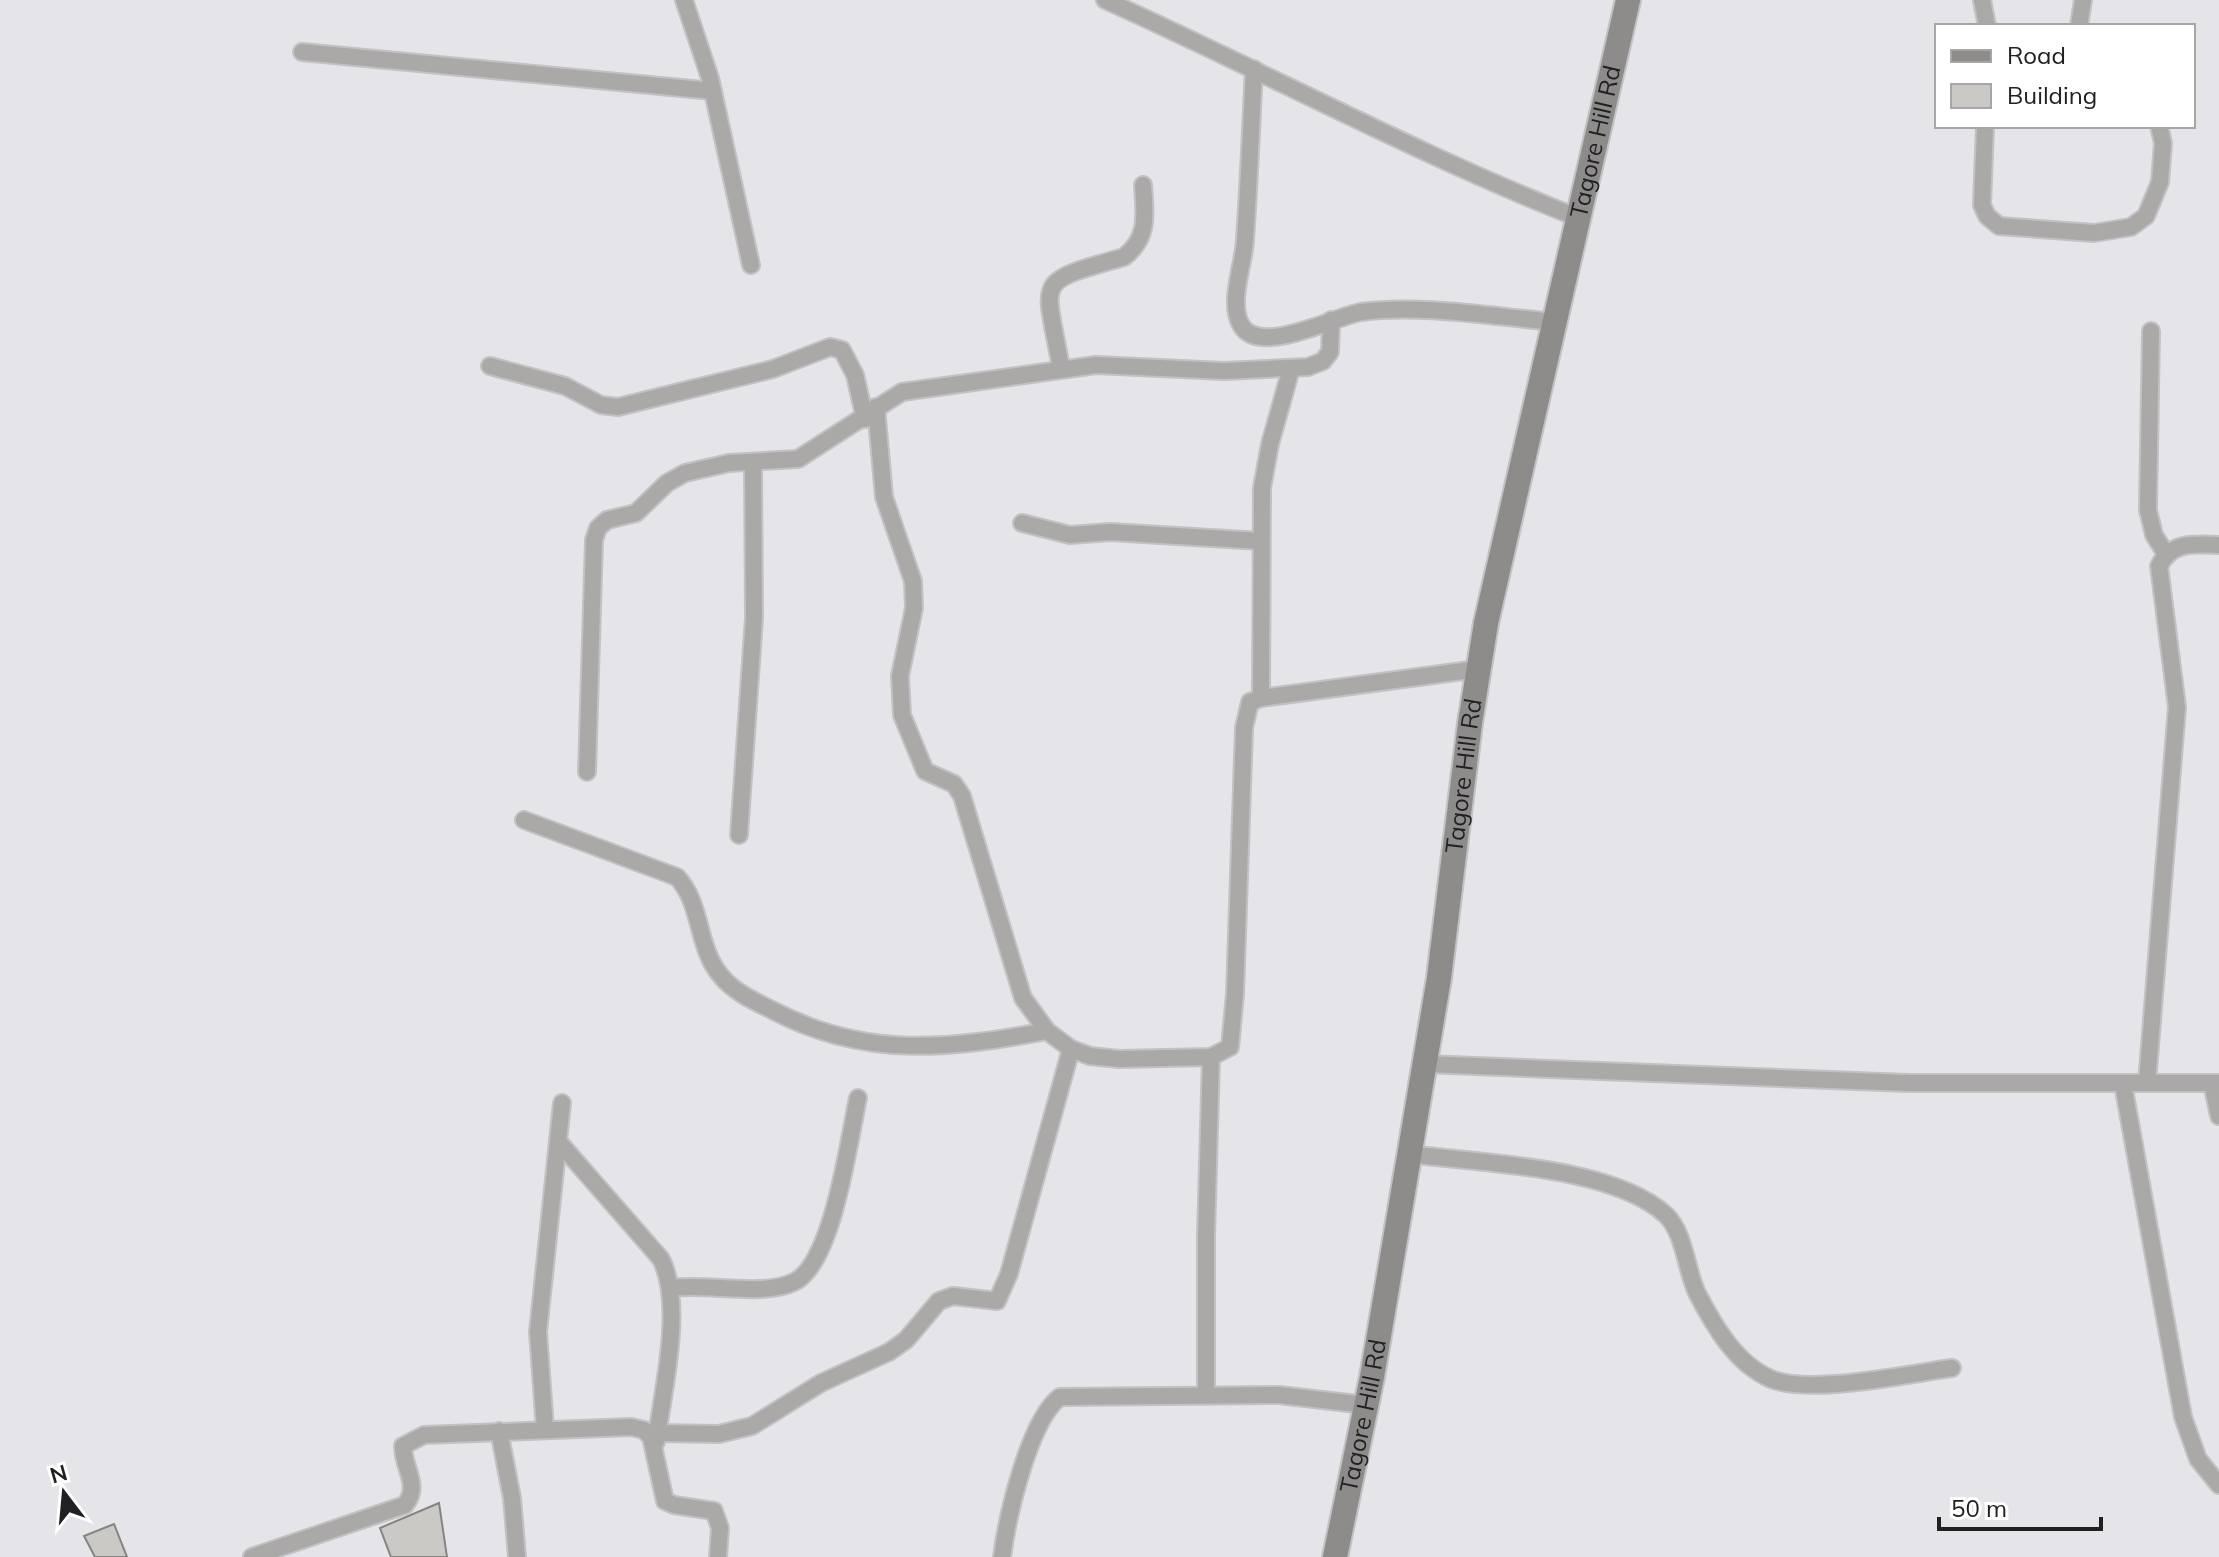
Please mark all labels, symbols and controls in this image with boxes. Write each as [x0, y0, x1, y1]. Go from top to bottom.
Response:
legend [1935, 24, 2195, 128]
text: Road [2007, 40, 2066, 70]
street label: Tagore Hill Rd [1563, 62, 1627, 221]
text: Building [2007, 80, 2097, 110]
street label: Tagore Hill Rd [1438, 696, 1488, 855]
street label: Tagore Hill Rd [1333, 1337, 1392, 1495]
north arrow [24, 1453, 104, 1533]
text: N [47, 1458, 70, 1490]
scale bar [1939, 1481, 2101, 1531]
text: 50 m [1951, 1493, 2007, 1523]

